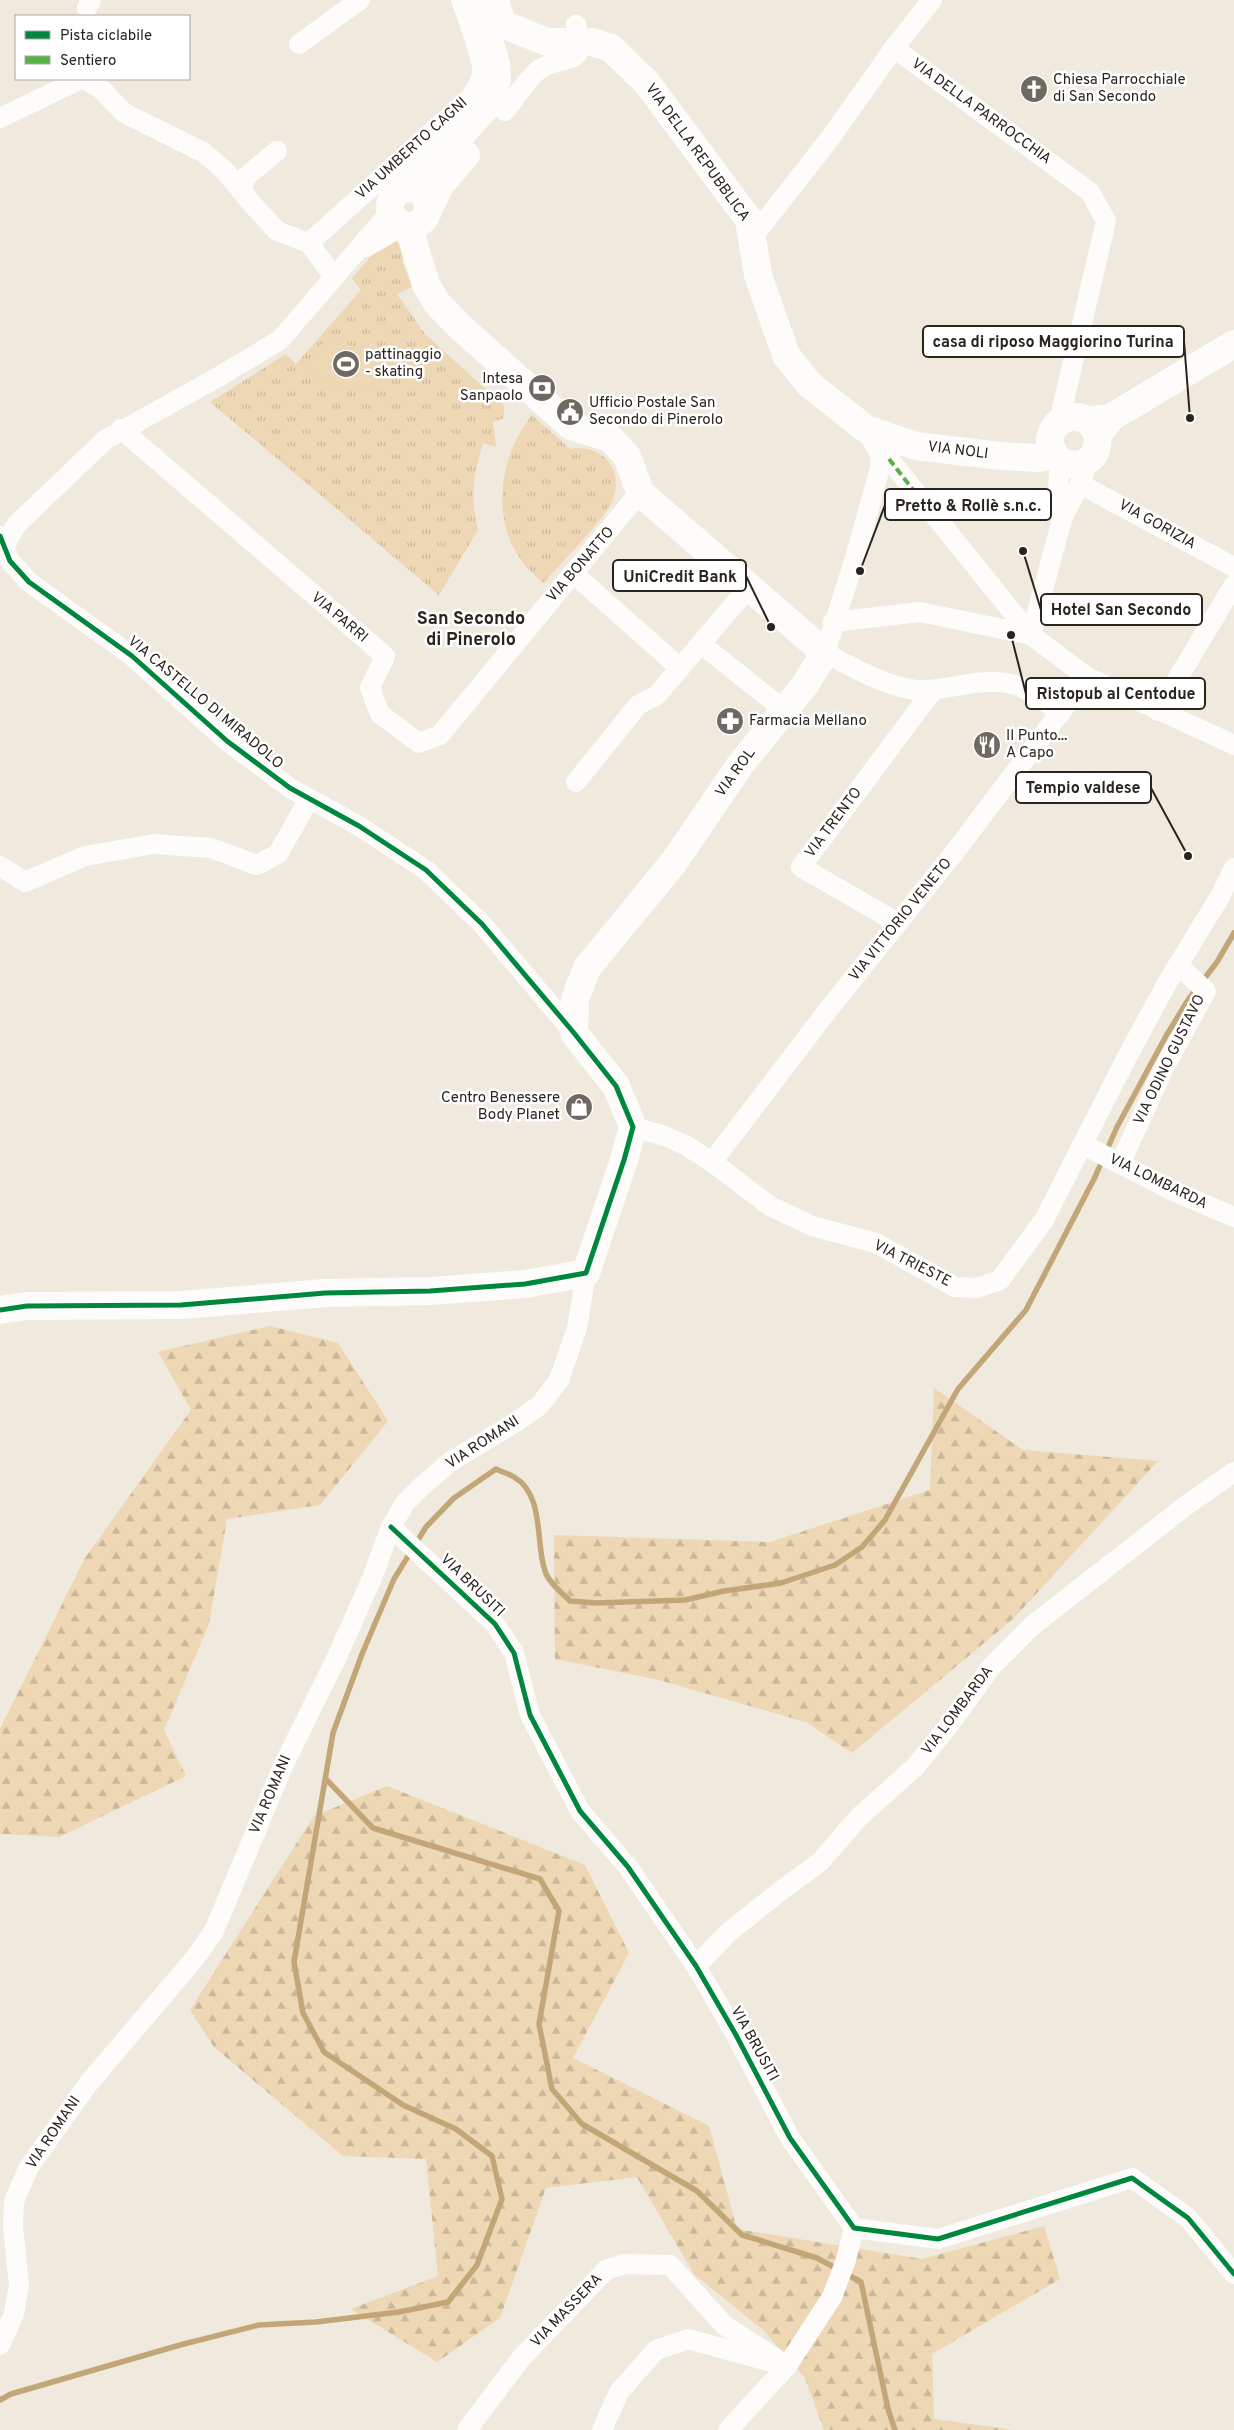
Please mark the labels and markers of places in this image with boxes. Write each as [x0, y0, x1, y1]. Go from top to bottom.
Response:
place label: Chiesa Parrocchiale di San Secondo [1053, 71, 1186, 107]
church icon: Chiesa Parrocchiale di San Secondo [1019, 74, 1049, 104]
callout: casa di riposo Maggiorino Turina [923, 326, 1184, 357]
place label: pattinaggio - skating [365, 346, 442, 382]
sports icon: pattinaggio - skating [331, 349, 361, 379]
place label: Intesa Sanpaolo [460, 370, 523, 406]
bank icon: Intesa Sanpaolo [527, 373, 557, 403]
place label: Ufficio Postale San Secondo di Pinerolo [589, 394, 723, 430]
public building icon: Ufficio Postale San Secondo di Pinerolo [555, 397, 585, 427]
callout: Pretto & Rollè s.n.c. [885, 489, 1051, 520]
callout: UniCredit Bank [613, 560, 746, 591]
callout: Hotel San Secondo [1041, 594, 1202, 625]
callout: Ristopub al Centodue [1026, 678, 1205, 709]
pharmacy icon: Farmacia Mellano [715, 706, 745, 736]
place label: Farmacia Mellano [749, 712, 867, 731]
place label: Il Punto... A Capo [1006, 727, 1067, 763]
restaurant icon: Il Punto... A Capo [972, 730, 1002, 760]
callout: Tempio valdese [1016, 772, 1151, 803]
place label: Centro Benessere Body Planet [441, 1089, 560, 1125]
shop icon: Centro Benessere Body Planet [564, 1092, 594, 1122]

